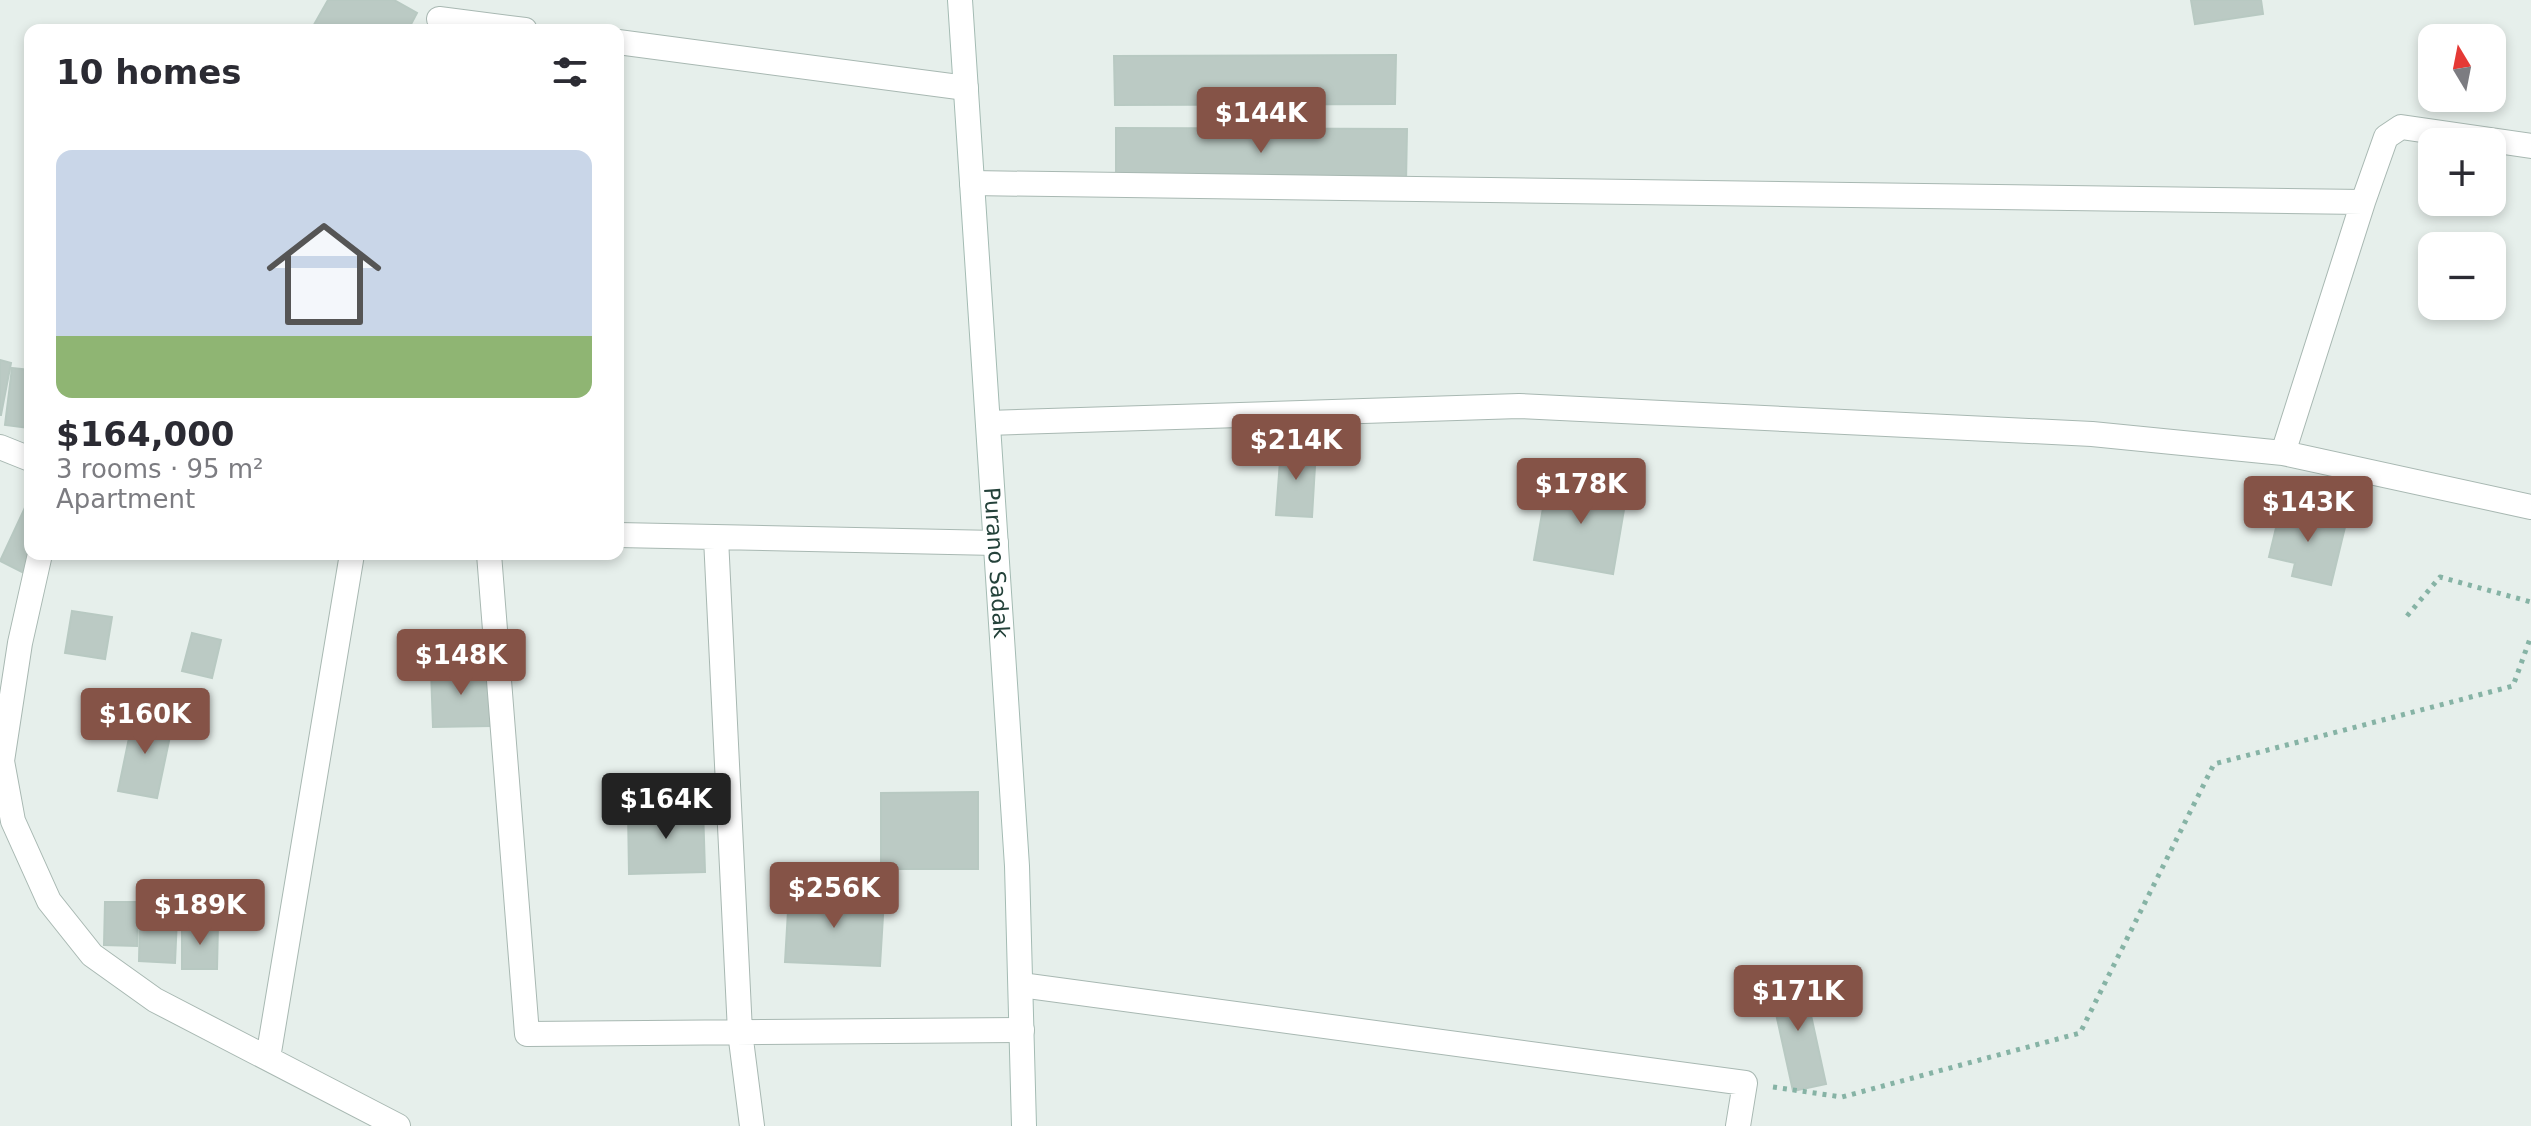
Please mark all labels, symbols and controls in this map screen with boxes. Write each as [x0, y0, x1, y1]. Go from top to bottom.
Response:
north arrow [2418, 24, 2506, 112]
map controls [2418, 24, 2506, 320]
icon: filters [548, 50, 592, 94]
text: 10 homes [56, 52, 241, 92]
pin: $144K [1205, 87, 1317, 155]
text: $144K [1215, 98, 1307, 128]
button: + [2418, 128, 2506, 216]
icon: home [252, 202, 396, 346]
button: − [2418, 232, 2506, 320]
text: $164,000 [56, 414, 235, 454]
pin: $214K [1240, 414, 1352, 482]
text: $214K [1250, 425, 1342, 455]
text: 3 rooms · 95 m² [56, 454, 264, 484]
pin: $178K [1525, 458, 1637, 526]
text: $178K [1535, 469, 1627, 499]
pin: $143K [2252, 476, 2364, 544]
text: Apartment [56, 484, 195, 514]
street label: Purano Sadak [979, 486, 1014, 639]
text: $143K [2262, 487, 2354, 517]
pin: $148K [405, 629, 517, 697]
text: $148K [415, 640, 507, 670]
pin: $160K [89, 688, 201, 756]
text: $160K [99, 699, 191, 729]
pin: $164K [610, 773, 722, 841]
text: $164K [620, 784, 712, 814]
pin: $256K [778, 862, 890, 930]
text: $256K [788, 873, 880, 903]
pin: $189K [144, 879, 256, 947]
text: $189K [154, 890, 246, 920]
pin: $171K [1742, 965, 1854, 1033]
text: $171K [1752, 976, 1844, 1006]

